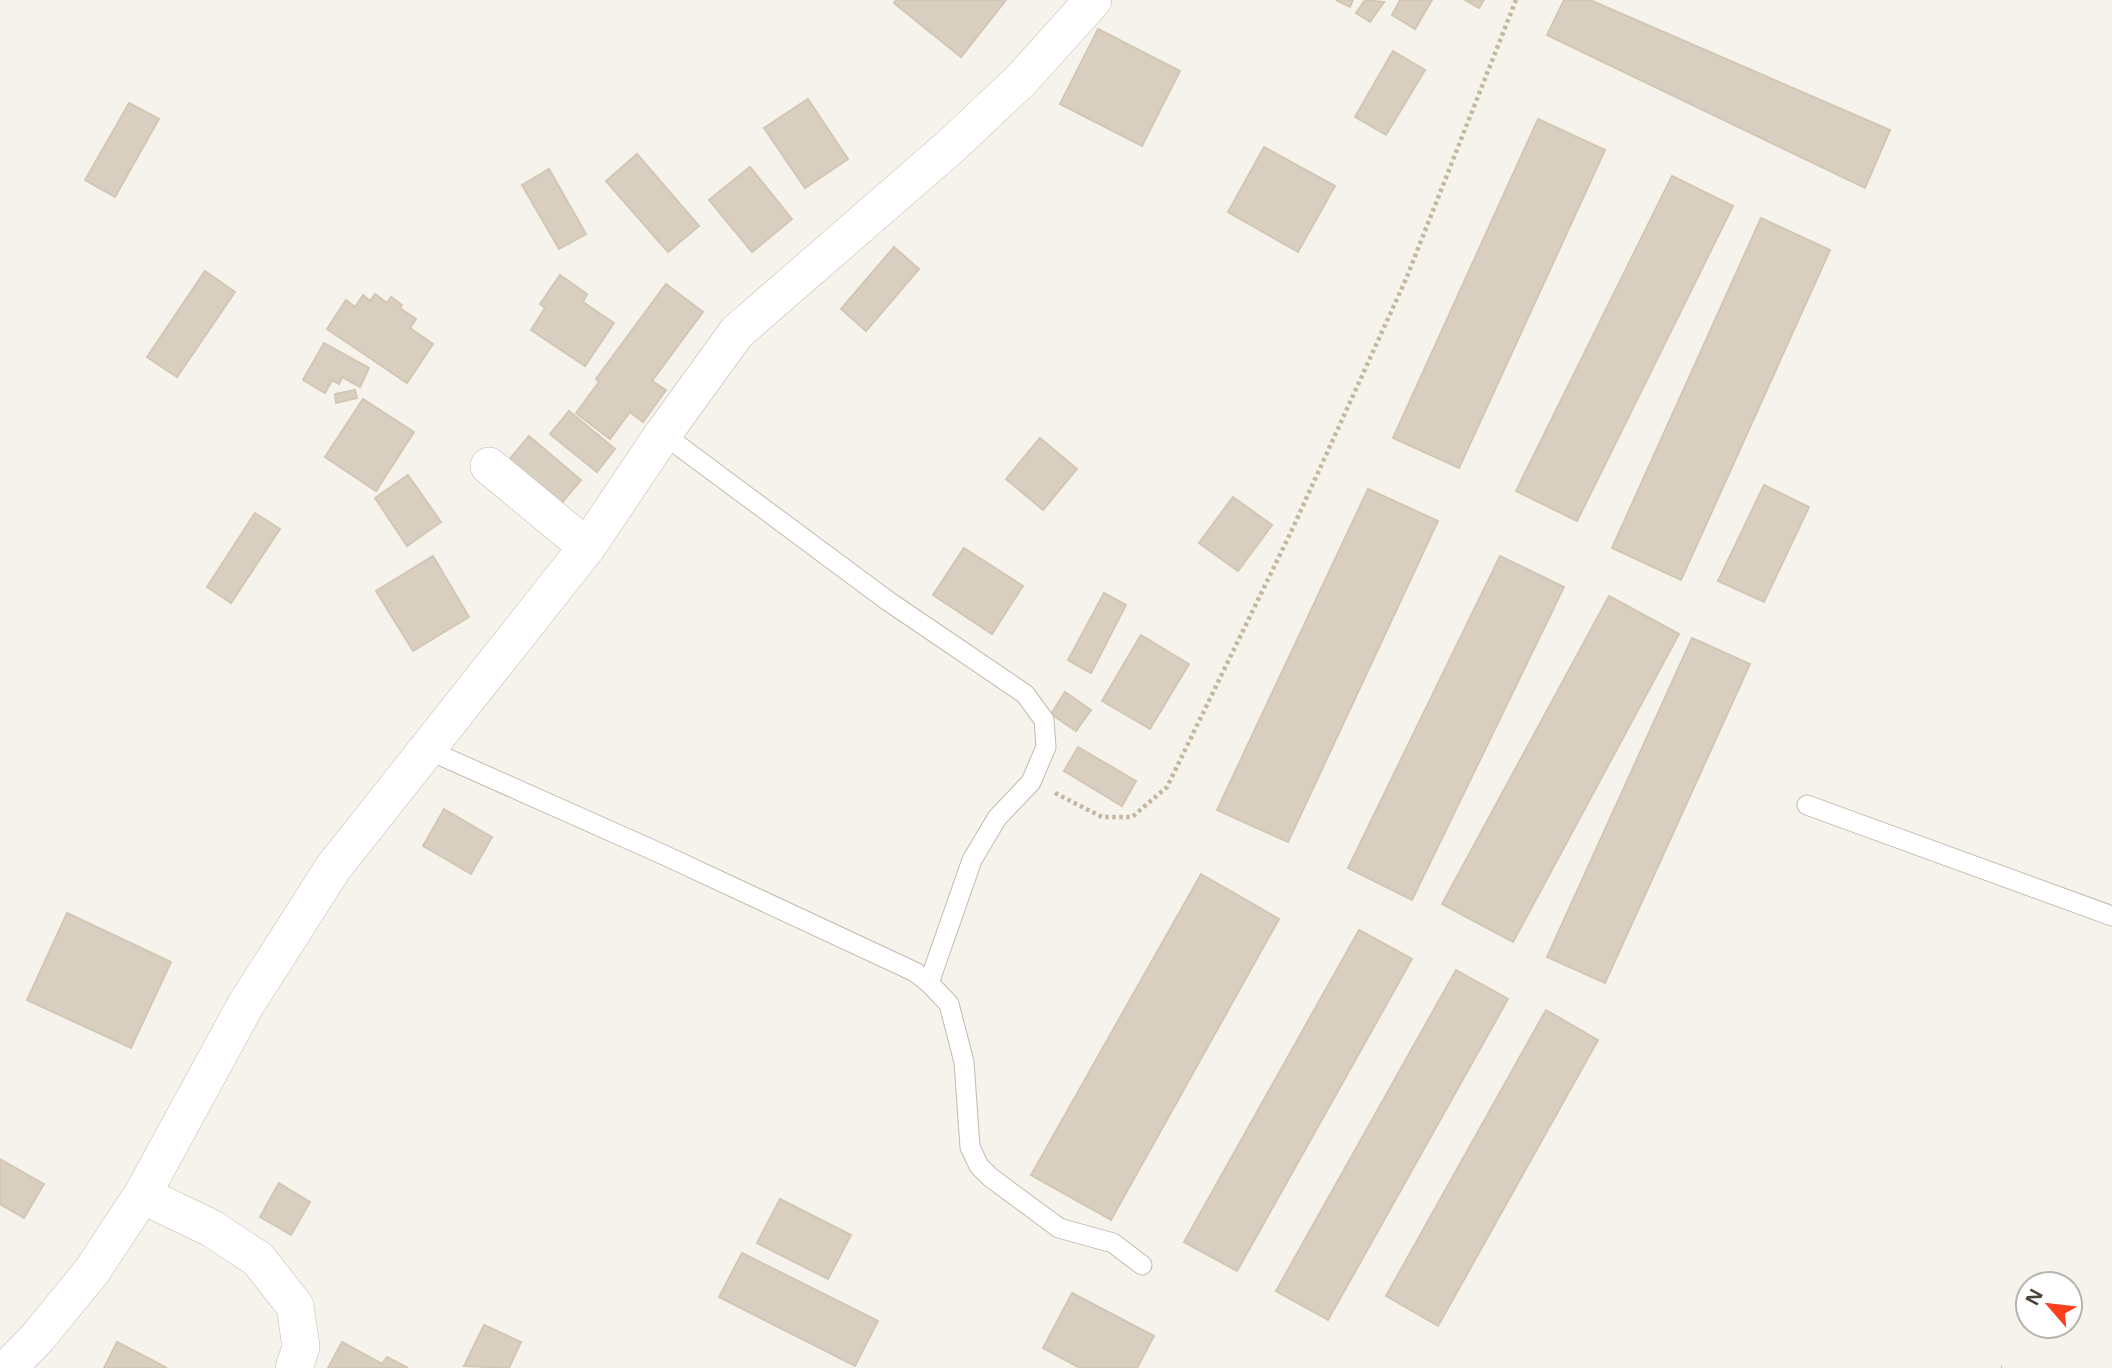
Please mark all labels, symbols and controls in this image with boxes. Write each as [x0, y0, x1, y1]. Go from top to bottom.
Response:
north arrow [2014, 1270, 2084, 1340]
text: N [2019, 1284, 2049, 1310]

